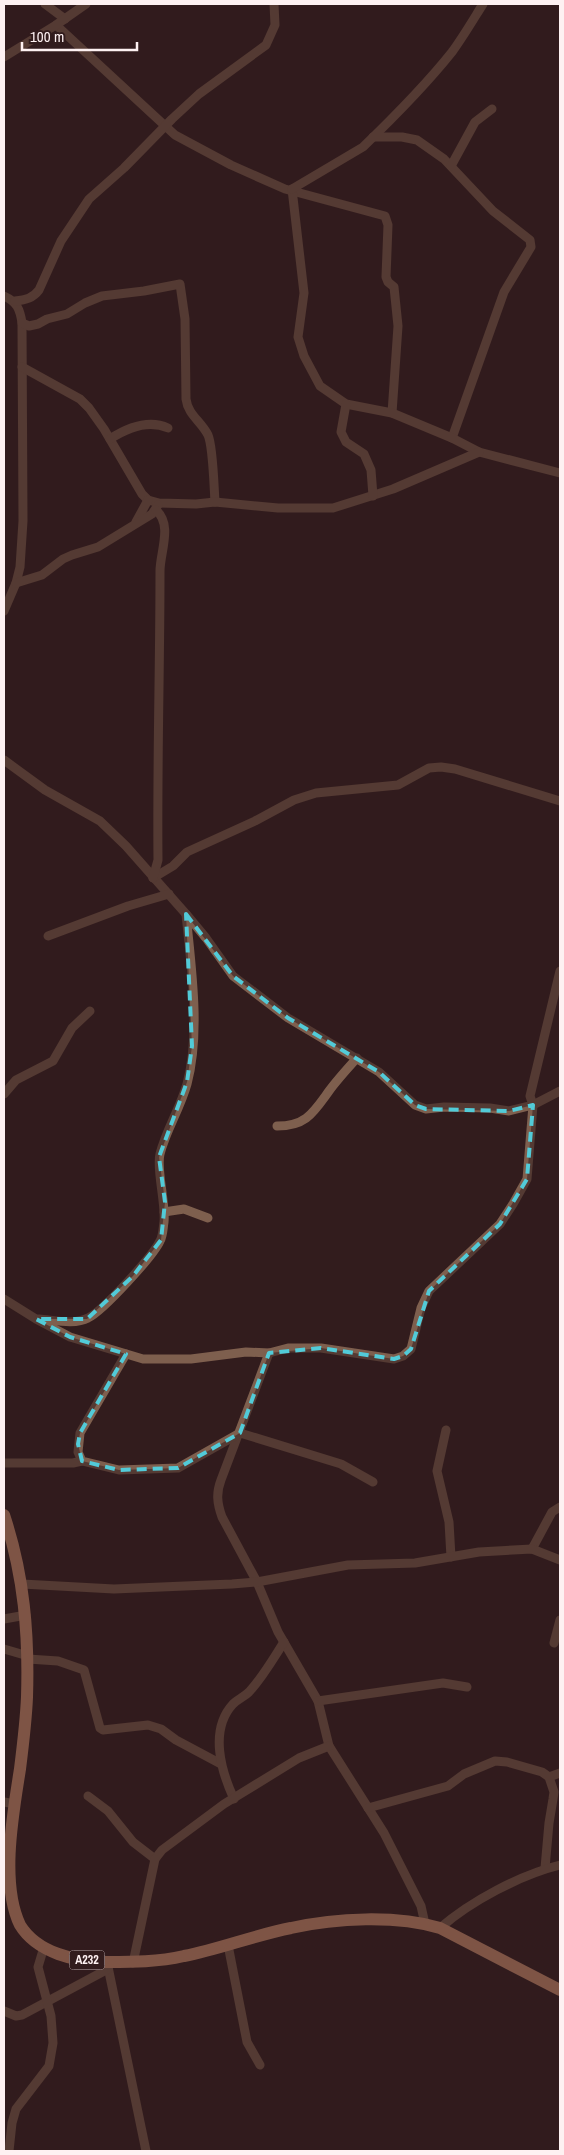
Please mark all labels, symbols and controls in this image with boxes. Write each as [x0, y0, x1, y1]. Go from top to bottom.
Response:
scale bar [22, 20, 138, 52]
text: 100 m [30, 26, 64, 47]
road number: A232 [70, 1950, 104, 1970]

